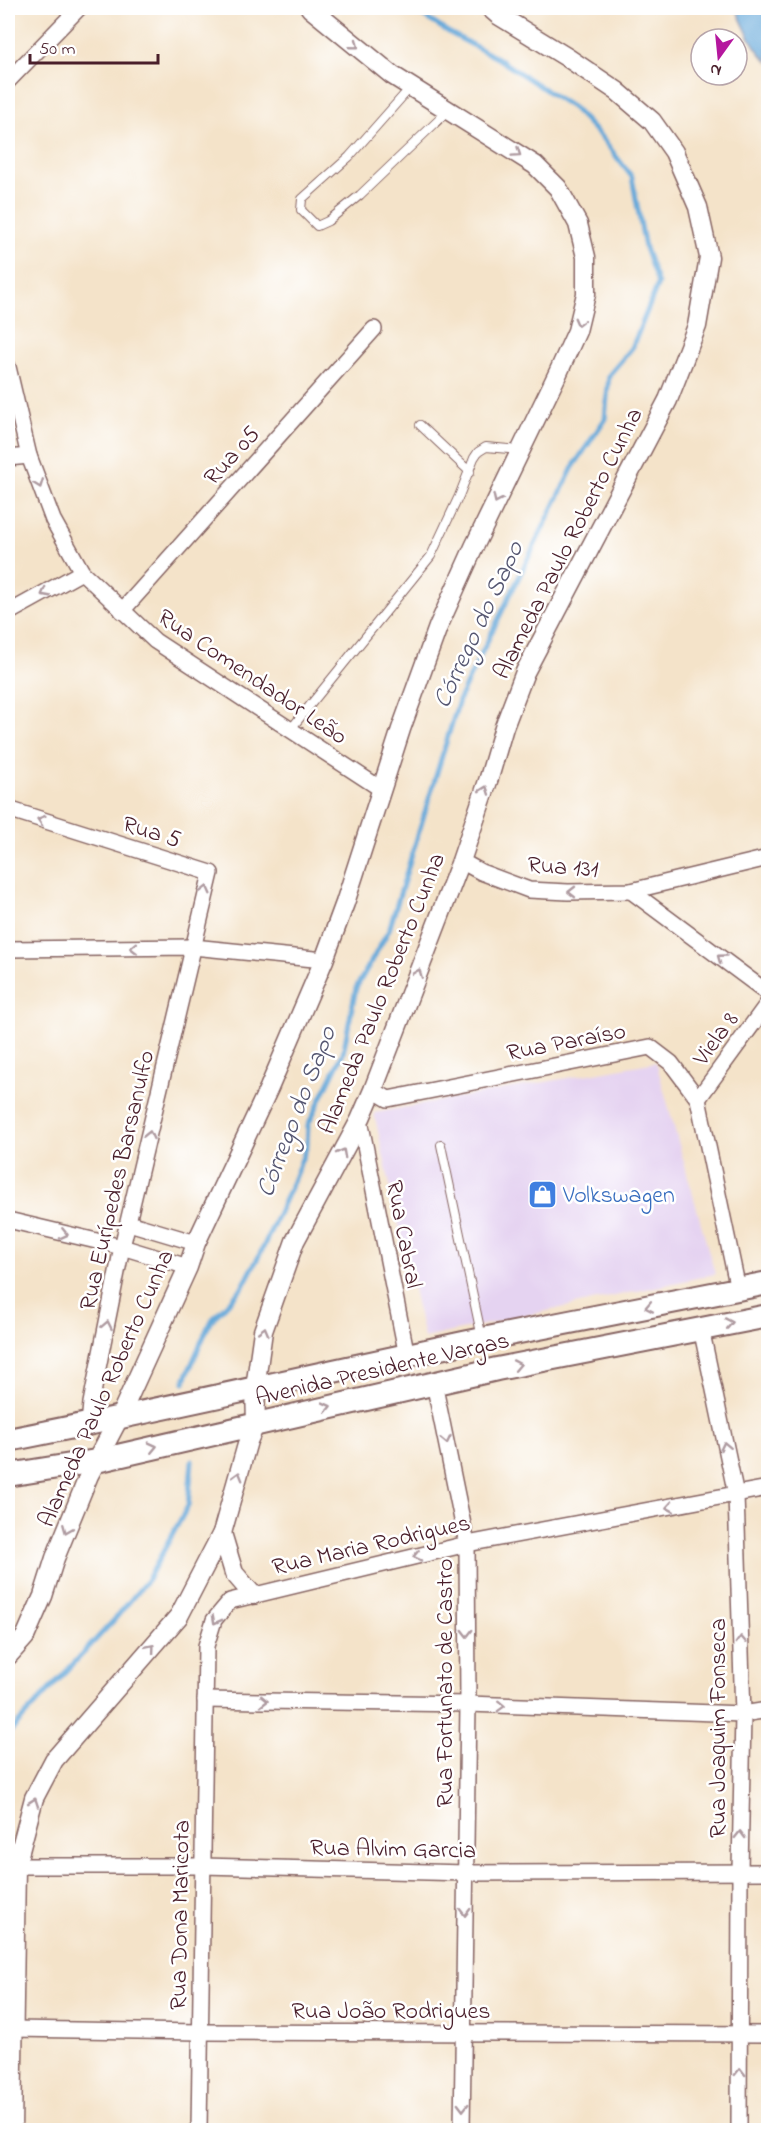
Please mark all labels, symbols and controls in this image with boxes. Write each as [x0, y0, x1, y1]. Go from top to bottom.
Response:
scale bar [30, 27, 158, 65]
north arrow [689, 27, 749, 87]
text: 50 m [39, 37, 76, 63]
one-way arrow [348, 37, 359, 48]
text: N [707, 57, 724, 83]
one-way arrow [510, 146, 521, 157]
one-way arrow [573, 317, 586, 327]
street label: Alameda Paulo Roberto Cunha [485, 402, 653, 686]
street label: Rua 05 [196, 419, 269, 494]
one-way arrow [32, 477, 44, 488]
one-way arrow [493, 492, 505, 503]
water label: Córrego do Sapo [424, 534, 536, 715]
one-way arrow [41, 586, 51, 597]
street label: Rua Comendador Leão [149, 601, 354, 755]
one-way arrow [478, 785, 491, 796]
street label: Rua 5 [118, 808, 185, 859]
one-way arrow [36, 815, 47, 827]
street label: Alameda Paulo Roberto Cunha [311, 848, 456, 1140]
street label: Rua 131 [526, 849, 600, 888]
one-way arrow [199, 885, 212, 895]
one-way arrow [568, 886, 577, 898]
one-way arrow [130, 941, 139, 954]
one-way arrow [717, 954, 728, 965]
one-way arrow [410, 968, 423, 979]
street label: Viela 8 [685, 1005, 749, 1075]
street label: Rua Paraíso [504, 1015, 629, 1072]
water label: Córrego do Sapo [248, 1020, 348, 1203]
street label: Rua Eurípedes Barsanulfo [72, 1047, 165, 1314]
one-way arrow [142, 1130, 155, 1140]
one-way arrow [335, 1149, 346, 1159]
street label: Rua Cabral [375, 1178, 430, 1291]
shop icon: Volkswagen [526, 1178, 558, 1210]
place label: Volkswagen [562, 1179, 675, 1214]
one-way arrow [59, 1226, 69, 1239]
street label: Alameda Paulo Roberto Cunha [30, 1245, 184, 1533]
one-way arrow [645, 1300, 655, 1313]
one-way arrow [724, 1317, 734, 1330]
one-way arrow [100, 1320, 113, 1330]
street label: Avenida Presidente Vargas [252, 1324, 513, 1417]
one-way arrow [257, 1326, 270, 1336]
one-way arrow [512, 1359, 522, 1372]
one-way arrow [321, 1401, 331, 1414]
one-way arrow [439, 1435, 452, 1445]
one-way arrow [147, 1442, 157, 1455]
one-way arrow [720, 1442, 733, 1452]
one-way arrow [231, 1471, 243, 1482]
one-way arrow [665, 1500, 675, 1513]
street label: Rua Maria Rodrigues [269, 1507, 474, 1586]
one-way arrow [62, 1523, 74, 1534]
one-way arrow [412, 1549, 422, 1562]
street label: Rua Fortunato de Castro [429, 1559, 464, 1807]
one-way arrow [212, 1614, 223, 1624]
street label: Rua Joaquim Fonseca [702, 1618, 737, 1838]
one-way arrow [461, 1628, 474, 1637]
one-way arrow [734, 1636, 747, 1645]
one-way arrow [144, 1644, 155, 1655]
one-way arrow [259, 1694, 268, 1707]
one-way arrow [496, 1699, 505, 1712]
one-way arrow [26, 1797, 39, 1807]
street label: Rua Dona Maricota [162, 1820, 201, 2010]
one-way arrow [734, 1831, 747, 1840]
street label: Rua Alvim Garcia [310, 1832, 476, 1869]
one-way arrow [459, 1907, 472, 1916]
street label: Rua João Rodrigues [291, 1995, 491, 2030]
one-way arrow [734, 2068, 746, 2077]
one-way arrow [457, 2102, 469, 2111]

